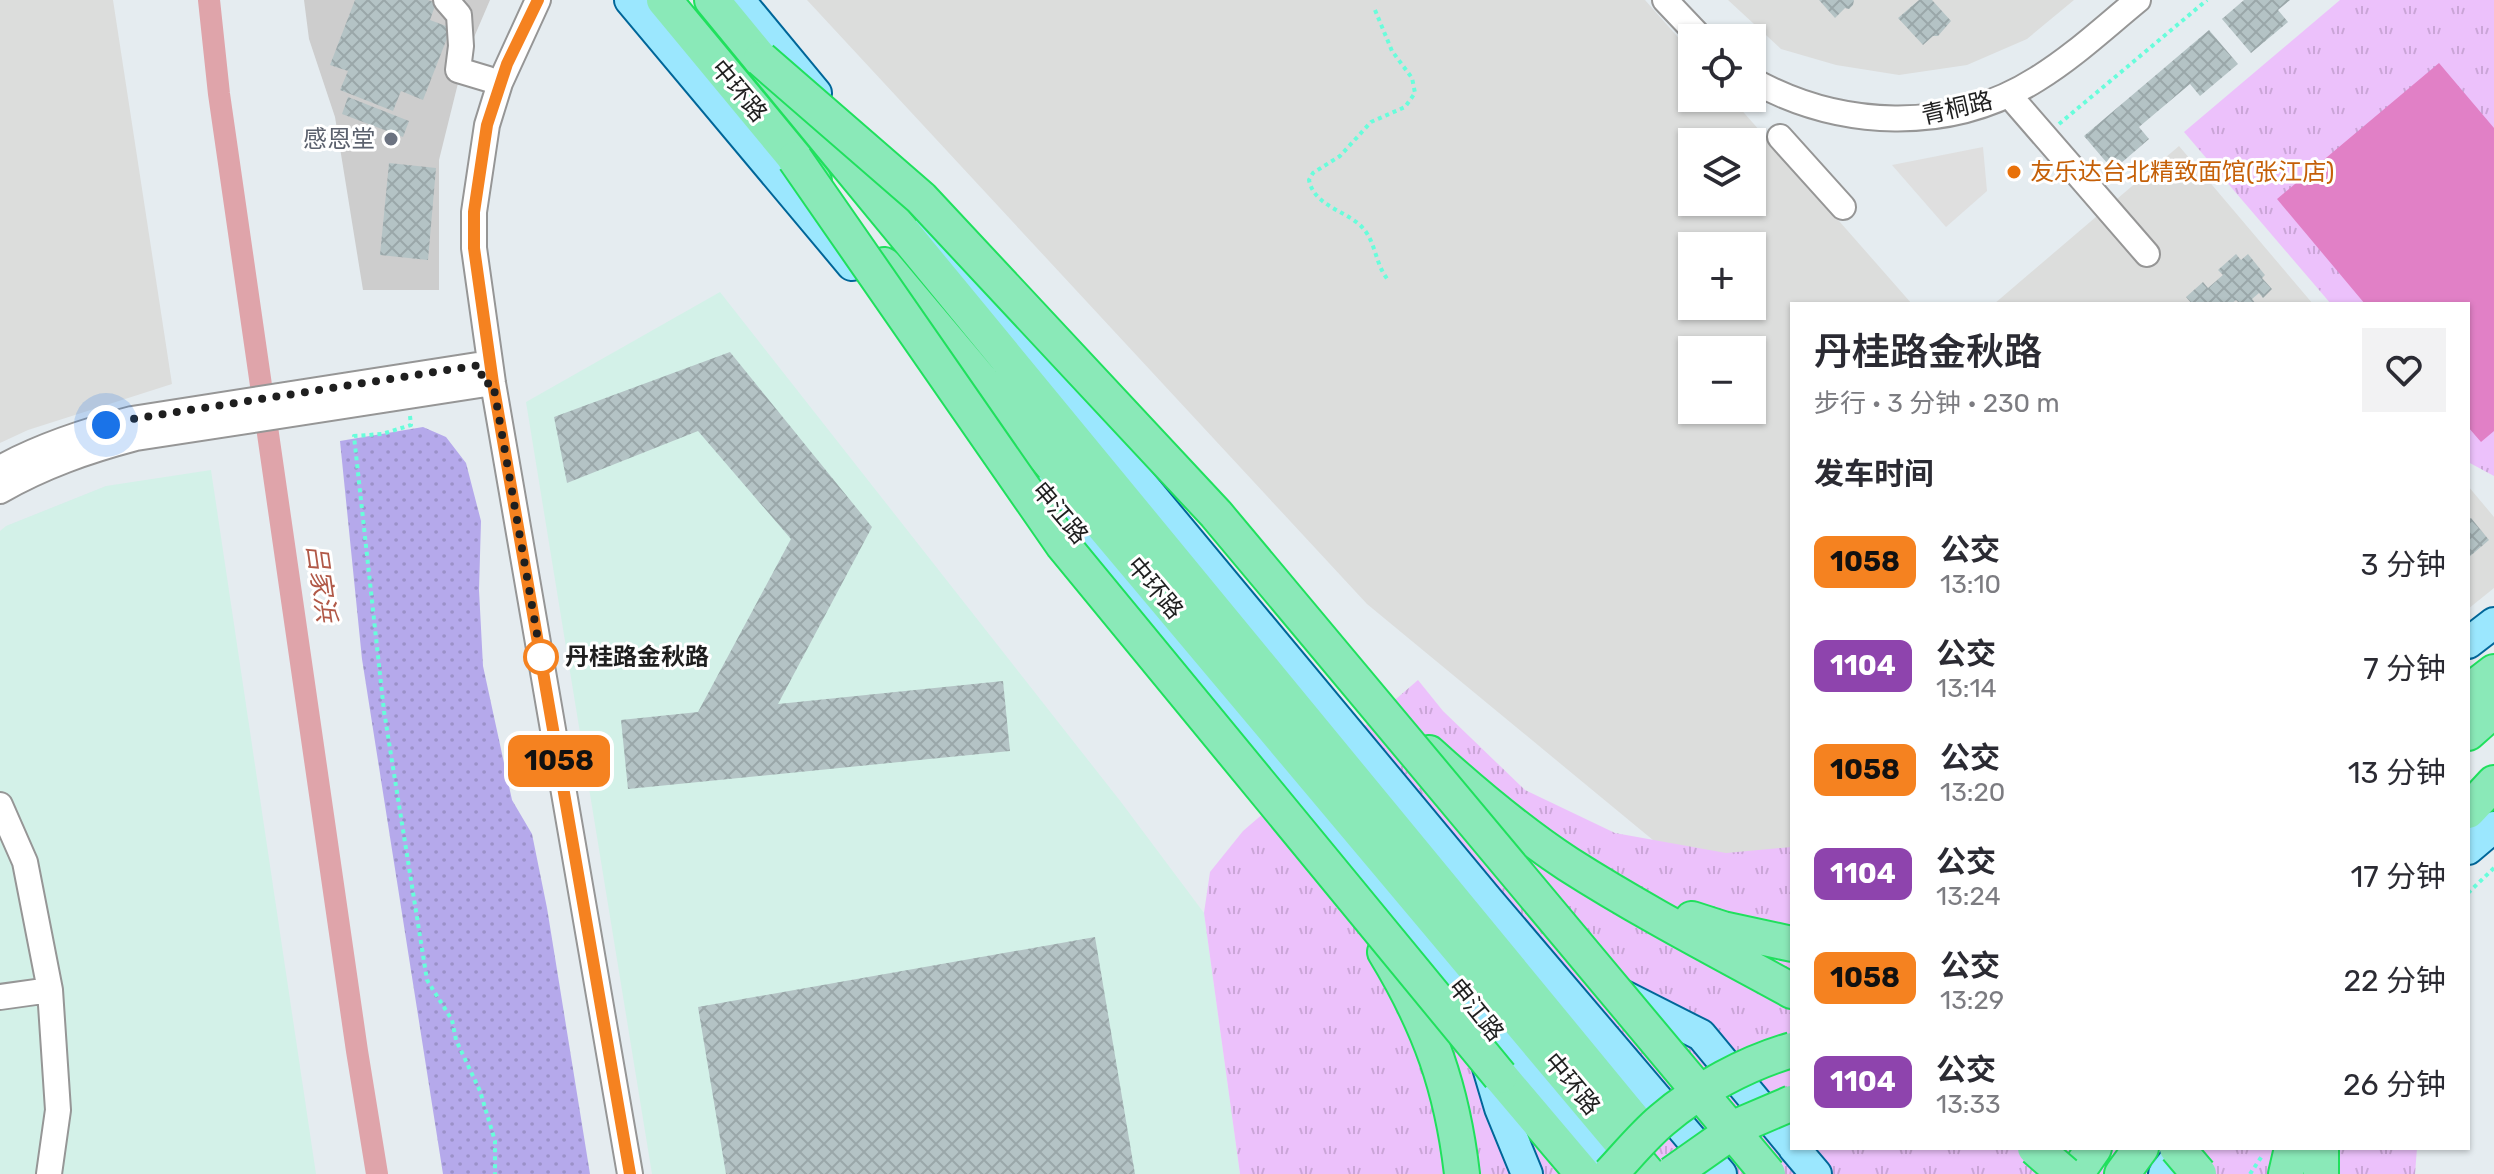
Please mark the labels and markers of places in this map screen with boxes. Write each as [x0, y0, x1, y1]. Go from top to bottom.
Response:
place label: 感恩堂 [303, 125, 375, 153]
marker: 感恩堂 [382, 130, 400, 148]
place label: 友乐达台北精致面馆(张江店) [2030, 158, 2334, 186]
marker: 友乐达台北精致面馆(张江店) [2005, 163, 2023, 181]
marker: 丹桂路金秋路 [524, 640, 558, 674]
place label: 丹桂路金秋路 [565, 643, 709, 671]

